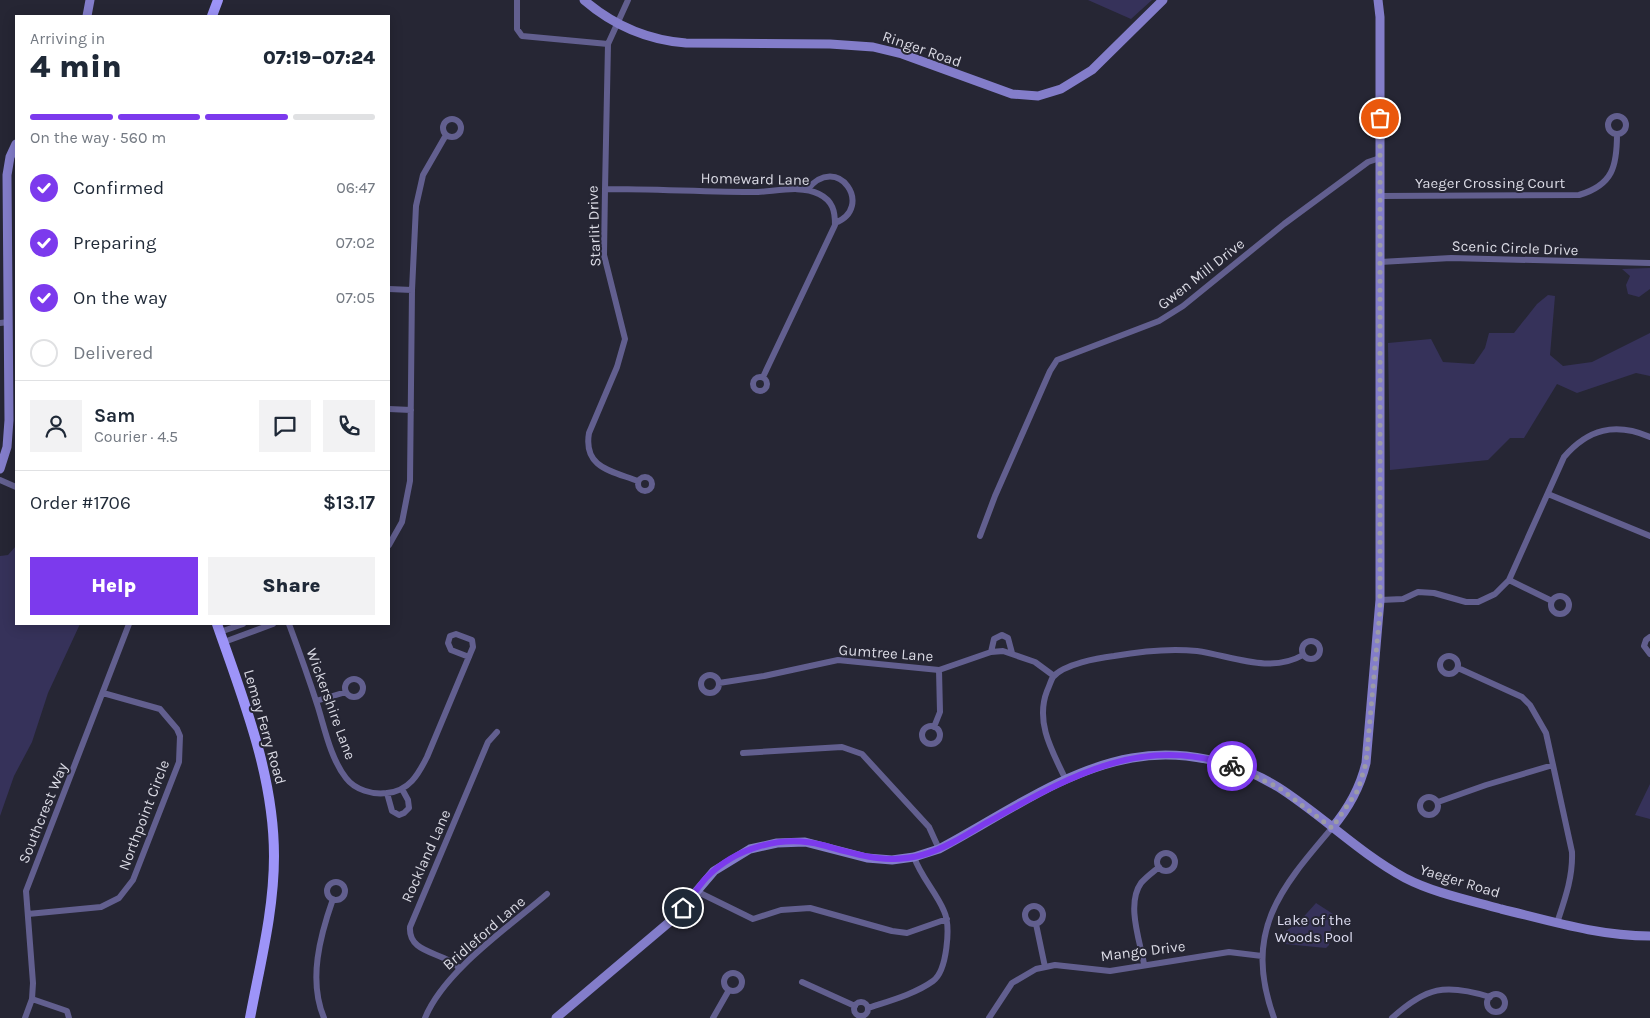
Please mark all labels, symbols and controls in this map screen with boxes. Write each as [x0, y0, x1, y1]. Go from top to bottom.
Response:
street label: Ringer Road [880, 27, 964, 71]
text: Arriving in [30, 29, 105, 48]
text: 07:19–07:24 [263, 47, 375, 69]
text: 4 min [30, 48, 122, 85]
pin [1359, 97, 1401, 139]
icon: bag [1366, 104, 1394, 132]
text: On the way · 560 m [30, 128, 166, 147]
street label: Homeward Lane [700, 169, 810, 189]
icon: check [30, 174, 58, 202]
street label: Yaeger Crossing Court [1415, 174, 1565, 192]
text: Confirmed [73, 177, 164, 199]
text: 06:47 [336, 178, 375, 197]
street label: Starlit Drive [584, 185, 604, 267]
icon: check [30, 229, 58, 257]
text: Preparing [73, 232, 156, 254]
text: 07:02 [336, 233, 375, 252]
street label: Gwen Mill Drive [1154, 235, 1248, 313]
street label: Scenic Circle Drive [1451, 237, 1579, 259]
icon: check [30, 284, 58, 312]
text: On the way [73, 287, 167, 309]
text: 07:05 [336, 288, 375, 307]
text: Delivered [73, 342, 153, 364]
button: person [30, 400, 82, 452]
button: chat [259, 400, 311, 452]
button: phone [323, 400, 375, 452]
text: Sam [94, 405, 135, 427]
text: Courier · 4.5 [94, 427, 178, 446]
text: Order #1706 [30, 492, 131, 514]
text: $13.17 [323, 492, 375, 514]
button: Help [30, 557, 198, 615]
button: Share [208, 557, 375, 615]
street label: Gumtree Lane [838, 641, 934, 665]
street label: Wickershire Lane [302, 646, 360, 762]
street label: Lemay Ferry Road [240, 668, 290, 786]
courier [1207, 741, 1257, 791]
icon: bike [1218, 752, 1246, 780]
street label: Northpoint Circle [115, 757, 173, 873]
street label: Southcrest Way [15, 760, 71, 866]
street label: Rockland Lane [398, 807, 454, 905]
street label: Yaeger Road [1418, 860, 1502, 902]
pin [662, 887, 704, 929]
street label: Bridleford Lane [439, 892, 529, 974]
icon: home [669, 894, 697, 922]
park label: Lake of the Woods Pool [1275, 911, 1353, 946]
street label: Mango Drive [1100, 937, 1186, 965]

